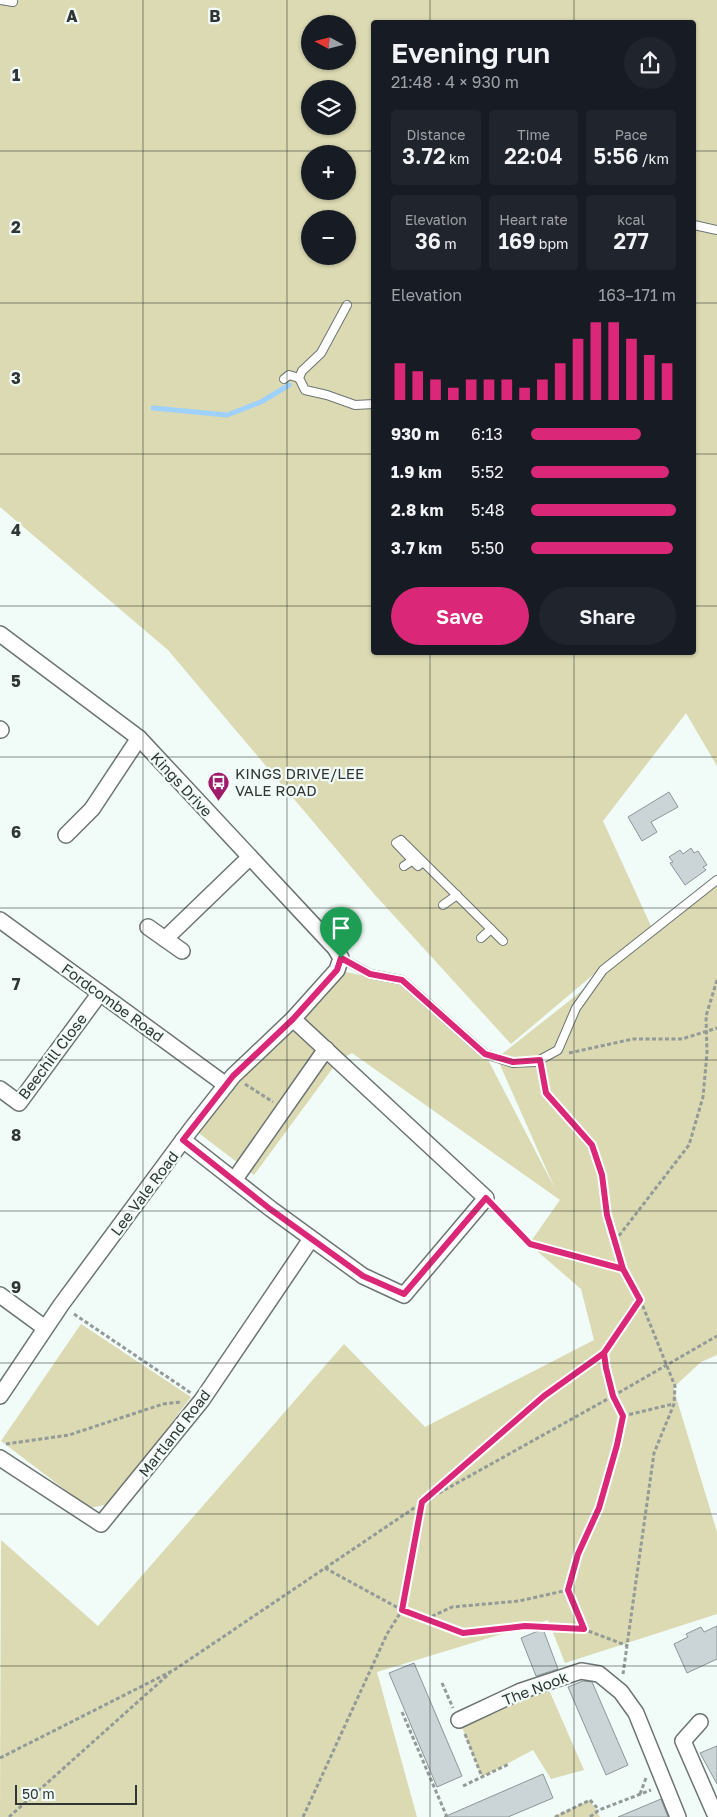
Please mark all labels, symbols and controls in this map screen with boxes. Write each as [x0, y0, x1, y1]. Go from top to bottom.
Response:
text: A [66, 6, 78, 26]
text: B [209, 6, 221, 26]
north arrow [301, 15, 356, 70]
map controls [301, 15, 356, 265]
text: Evening run [391, 36, 550, 69]
button: share [624, 37, 676, 89]
text: 1 [12, 65, 20, 85]
text: 21:48 · 4 × 930 m [391, 72, 519, 92]
button: layers [301, 80, 356, 135]
text: Distance [406, 126, 465, 143]
text: Time [517, 126, 550, 143]
text: Pace [615, 126, 648, 143]
text: 3.72 [402, 143, 445, 169]
text: 22:04 [504, 143, 563, 169]
text: 5:56 [594, 143, 638, 169]
button: + [301, 145, 356, 200]
text: km [445, 150, 469, 167]
text: /km [638, 150, 669, 167]
button: − [301, 210, 356, 265]
text: Elevation [405, 211, 467, 228]
text: Heart rate [499, 211, 568, 228]
text: kcal [617, 211, 645, 228]
text: 2 [11, 217, 21, 237]
text: 36 [415, 228, 441, 254]
text: 169 [499, 228, 535, 254]
text: 277 [614, 228, 649, 254]
text: m [441, 235, 457, 252]
text: bpm [535, 235, 568, 252]
text: Elevation [391, 285, 462, 305]
text: 163–171 m [599, 285, 676, 305]
text: 3 [11, 368, 21, 388]
text: 930 m [391, 424, 439, 444]
text: 6:13 [471, 424, 503, 444]
text: 1.9 km [391, 462, 442, 482]
text: 5:52 [471, 462, 504, 482]
text: 2.8 km [391, 500, 443, 520]
text: 5:48 [471, 500, 505, 520]
text: 4 [11, 520, 21, 540]
text: 3.7 km [391, 538, 442, 558]
text: 5:50 [471, 538, 504, 558]
button: Save [391, 587, 529, 645]
button: Share [539, 587, 676, 645]
text: 5 [11, 671, 21, 691]
street label: Kings Drive [148, 748, 217, 820]
place label: KINGS DRIVE/LEE VALE ROAD [235, 764, 364, 799]
bus stop icon: KINGS DRIVE/LEE VALE ROAD [207, 770, 231, 801]
text: 6 [11, 822, 21, 842]
pin [320, 907, 362, 958]
icon: arrive [327, 914, 355, 942]
street label: Fordcombe Road [59, 959, 167, 1045]
text: 7 [12, 974, 21, 994]
street label: Beechill Close [14, 1009, 90, 1102]
text: 8 [11, 1125, 21, 1145]
street label: Lee Vale Road [106, 1147, 182, 1239]
text: 9 [11, 1277, 21, 1297]
street label: Martland Road [134, 1386, 214, 1480]
street label: The Nook [500, 1667, 571, 1709]
scale bar [15, 1782, 138, 1805]
text: 50 m [22, 1785, 55, 1802]

